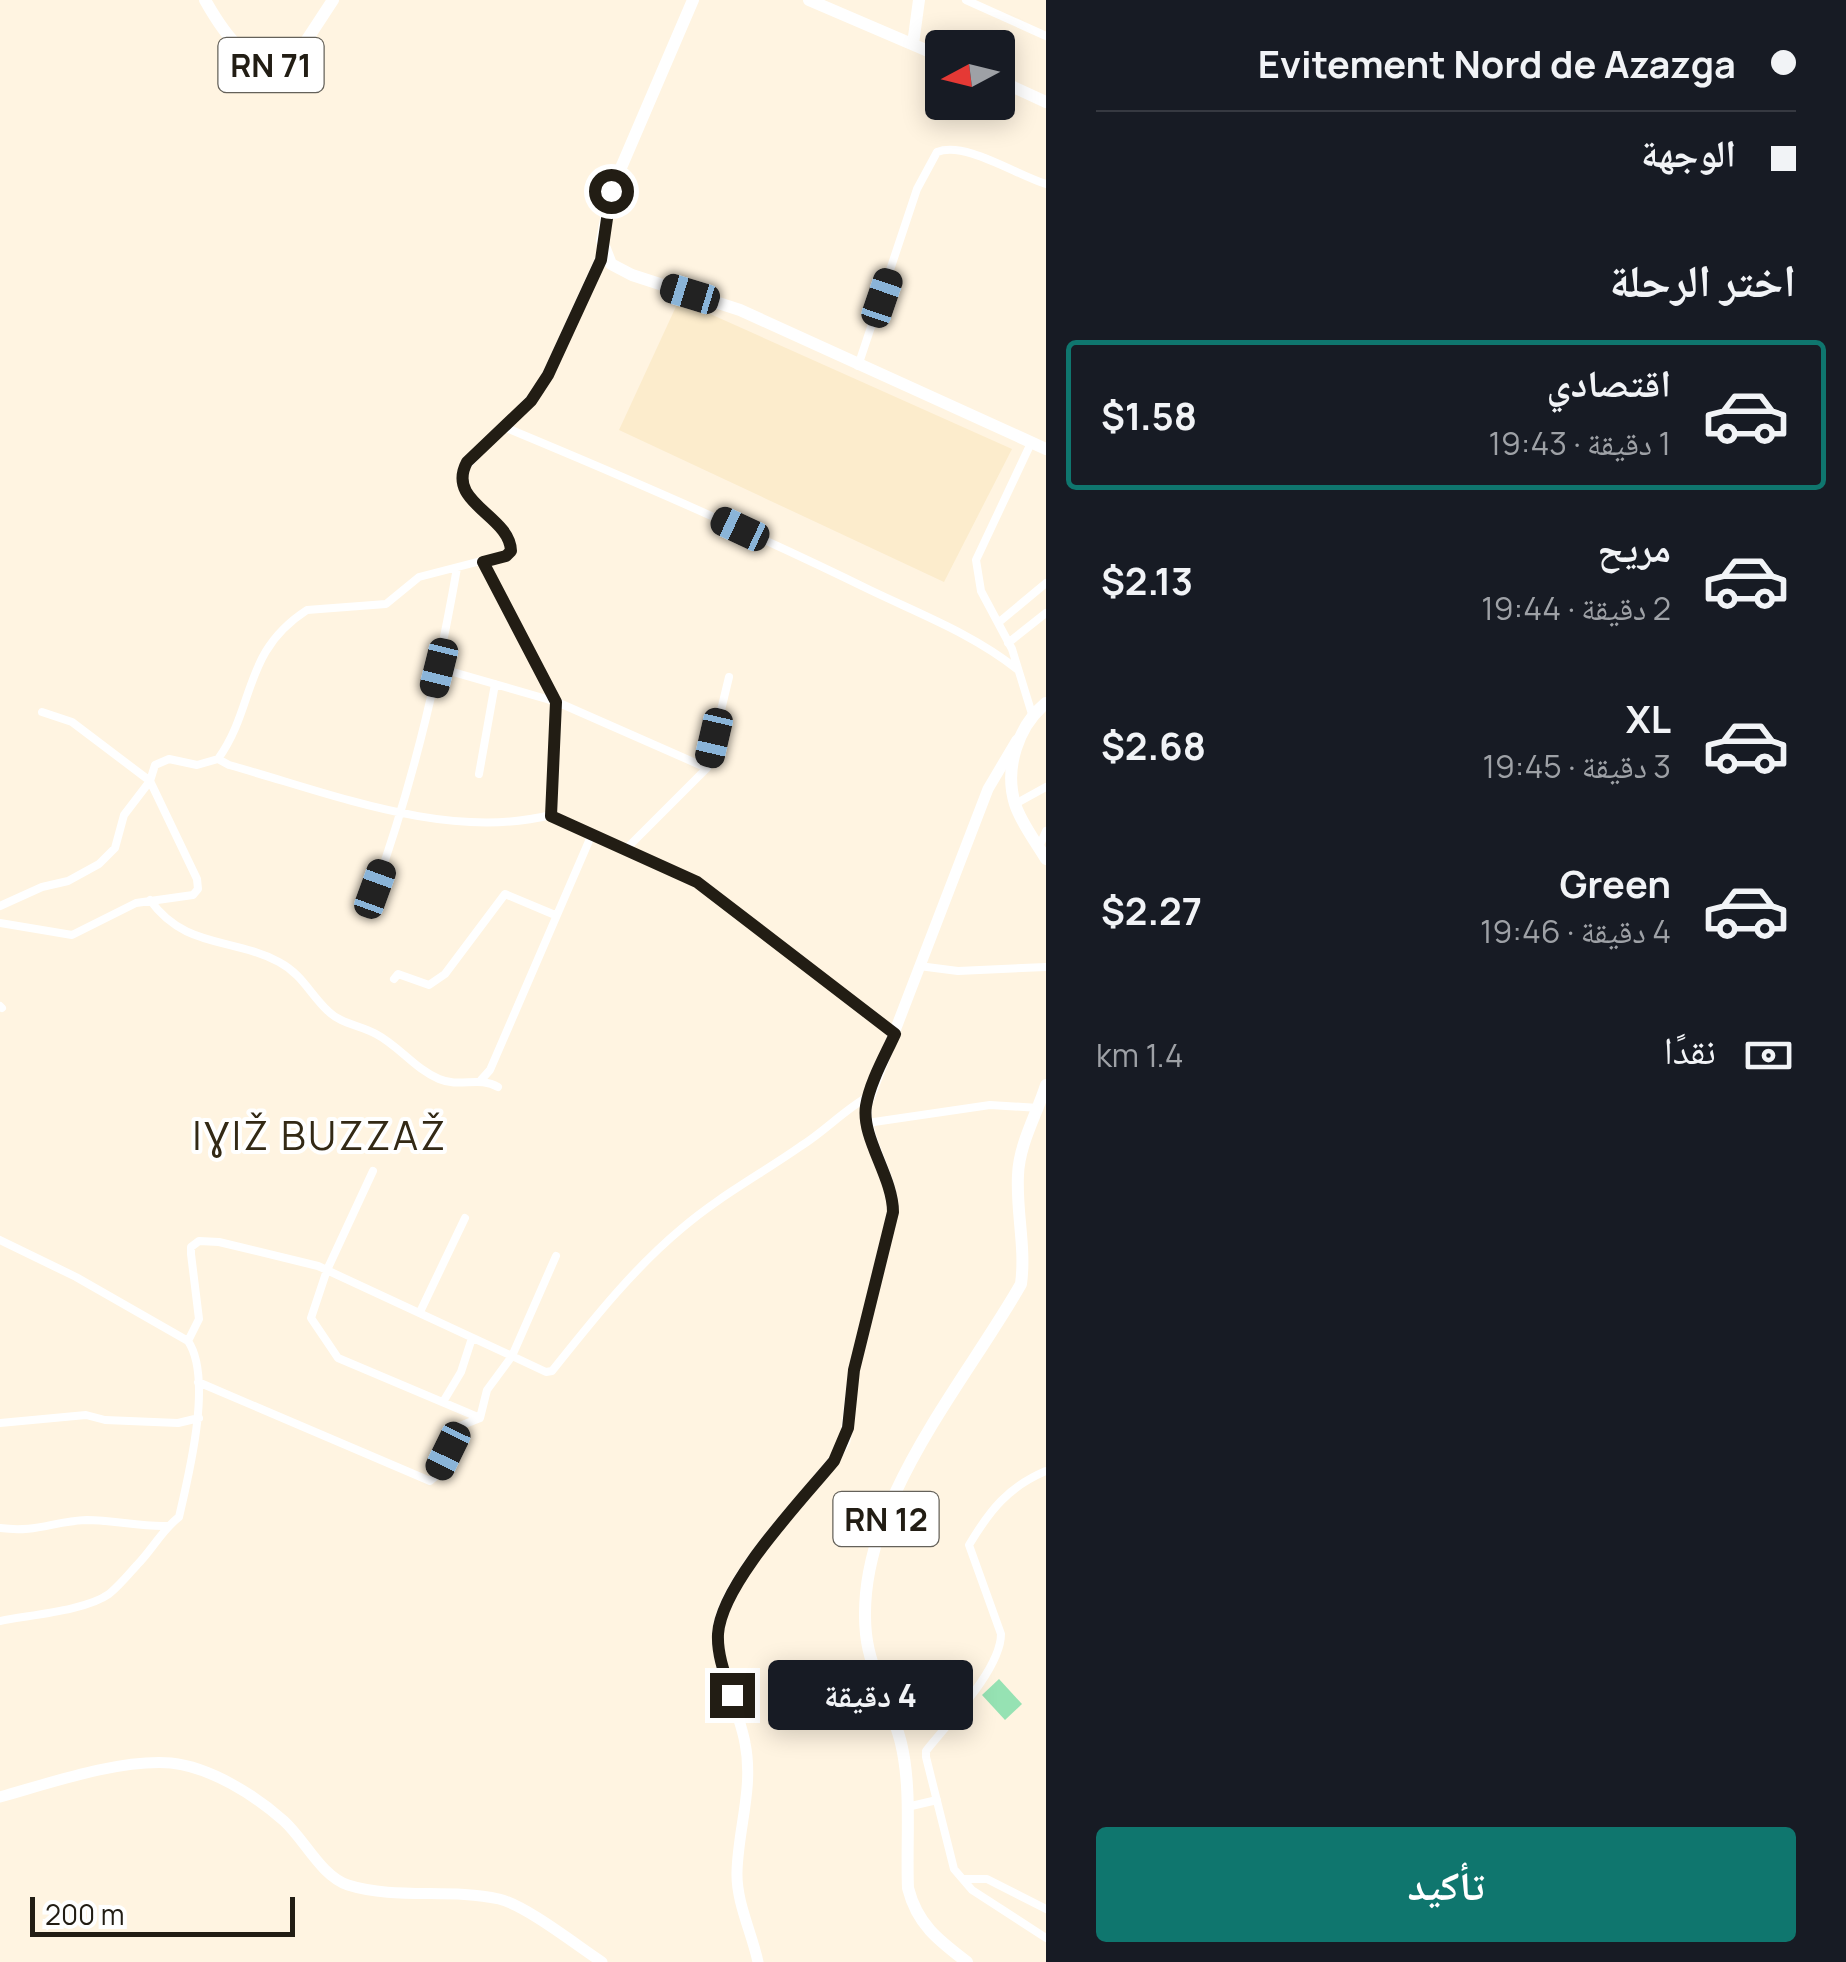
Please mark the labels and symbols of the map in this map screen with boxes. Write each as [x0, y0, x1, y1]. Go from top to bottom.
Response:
north arrow [925, 30, 1015, 120]
road number: RN 71 [218, 38, 324, 92]
route start [589, 169, 634, 214]
car [858, 265, 906, 331]
car [657, 271, 723, 317]
car [706, 503, 774, 555]
car [417, 635, 461, 701]
car [693, 705, 735, 771]
car [351, 856, 399, 922]
district label: IƔIŽ BUZZAŽ [192, 1107, 448, 1162]
car [421, 1417, 475, 1485]
road number: RN 12 [834, 1492, 938, 1546]
callout: 4 دقيقة [767, 1660, 972, 1730]
route end [710, 1673, 755, 1718]
scale bar [30, 1892, 295, 1936]

